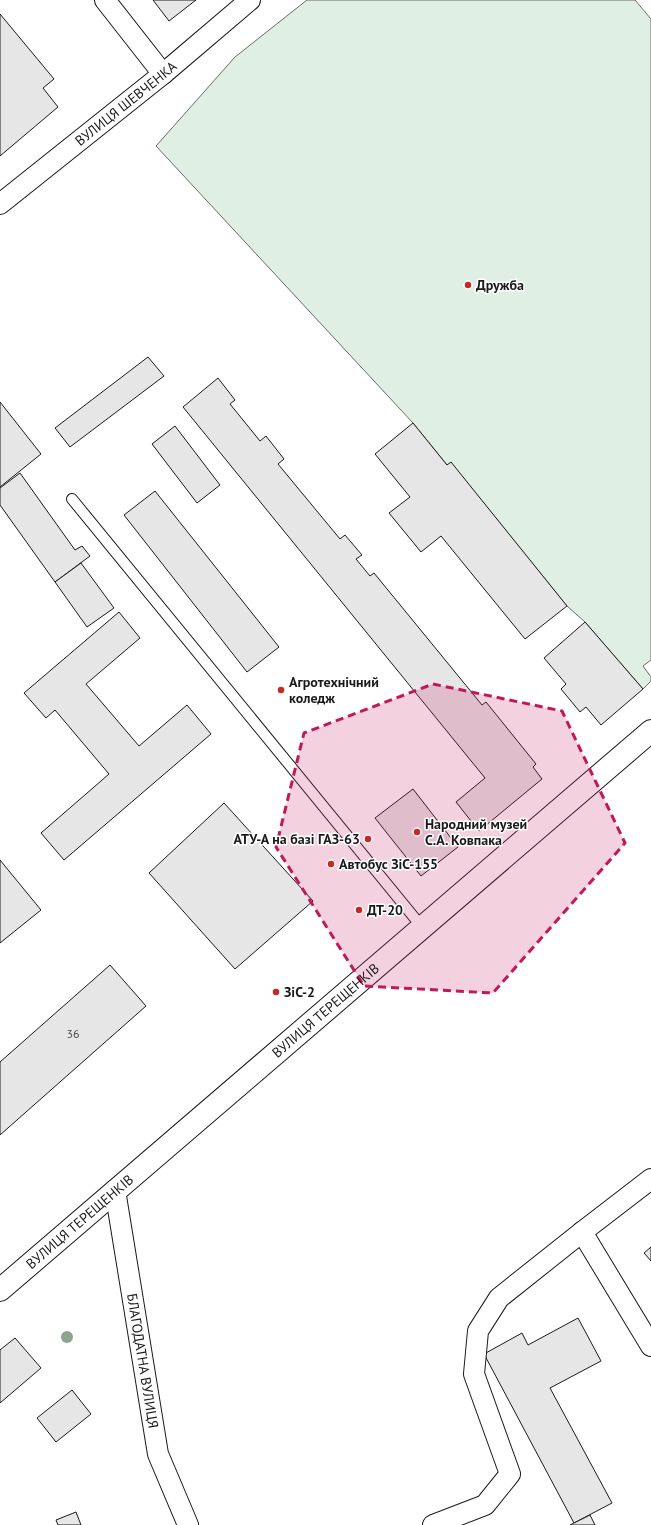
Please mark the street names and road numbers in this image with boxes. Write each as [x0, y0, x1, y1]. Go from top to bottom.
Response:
street label: ВУЛИЦЯ ШЕВЧЕНКА [71, 57, 181, 150]
street label: ВУЛИЦЯ ТЕРЕЩЕНКІВ [268, 959, 383, 1062]
street label: ВУЛИЦЯ ТЕРЕЩЕНКІВ [22, 1170, 137, 1273]
street label: БЛАГОДАТНА ВУЛИЦЯ [123, 1292, 163, 1429]

